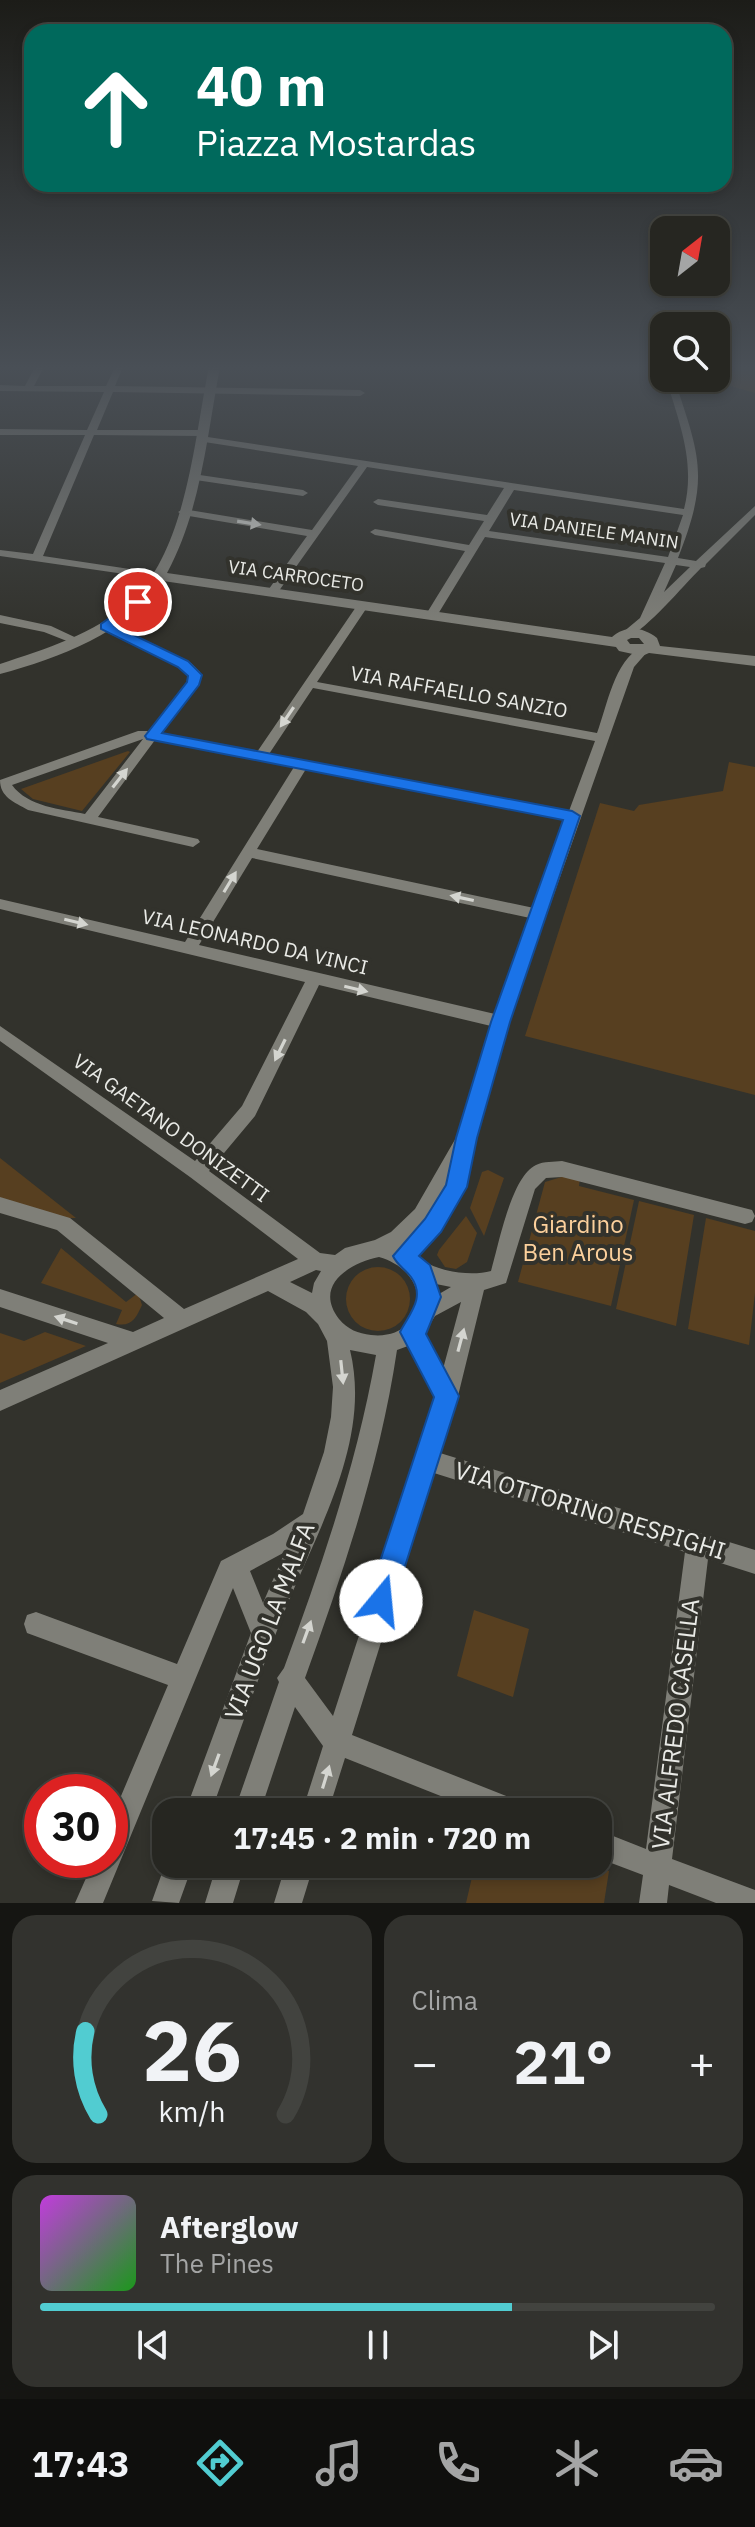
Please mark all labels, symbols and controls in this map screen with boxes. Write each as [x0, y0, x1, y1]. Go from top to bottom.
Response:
text: 40 m [196, 49, 326, 121]
icon: ahead [64, 56, 168, 160]
text: Piazza Mostardas [196, 119, 476, 166]
north arrow [650, 216, 730, 296]
map controls [650, 216, 730, 392]
button: search [650, 312, 730, 392]
street label: VIA DANIELE MANIN [508, 507, 680, 554]
one-way arrow [237, 517, 262, 530]
street label: VIA CARROCETO [227, 555, 365, 596]
pin [104, 568, 172, 636]
icon: arrive [116, 580, 160, 624]
street label: VIA RAFFAELLO SANZIO [348, 659, 570, 724]
one-way arrow [280, 707, 295, 728]
one-way arrow [111, 768, 127, 788]
one-way arrow [223, 871, 237, 893]
one-way arrow [449, 891, 474, 904]
street label: VIA LEONARDO DA VINCI [139, 902, 371, 981]
one-way arrow [64, 916, 89, 929]
one-way arrow [344, 983, 369, 996]
one-way arrow [273, 1038, 287, 1061]
street label: VIA GAETANO DONIZETTI [68, 1047, 275, 1208]
park label: Giardino Ben Arous [523, 1208, 633, 1268]
one-way arrow [54, 1313, 78, 1325]
one-way arrow [456, 1327, 468, 1352]
one-way arrow [335, 1360, 348, 1385]
street label: VIA OTTORINO RESPIGHI [451, 1454, 730, 1567]
street label: VIA UGO LA MALFA [217, 1517, 321, 1724]
position arrow [339, 1559, 423, 1643]
street label: VIA ALFREDO CASELLA [644, 1597, 706, 1851]
one-way arrow [301, 1620, 314, 1644]
one-way arrow [208, 1753, 221, 1777]
one-way arrow [320, 1765, 333, 1789]
speed limit sign: 30 [24, 1774, 128, 1878]
text: 17:45 · 2 min · 720 m [233, 1818, 531, 1857]
text: Clima [412, 1983, 478, 2017]
text: 26 [142, 1996, 242, 2104]
text: 21° [513, 2022, 613, 2101]
text: − [412, 2034, 438, 2091]
text: + [689, 2034, 715, 2091]
text: km/h [158, 2093, 225, 2130]
text: Afterglow [160, 2207, 299, 2246]
text: The Pines [160, 2246, 274, 2280]
icon: previous [131, 2323, 175, 2367]
icon: pause [356, 2323, 400, 2367]
icon: next [581, 2323, 625, 2367]
icon: directions [192, 2435, 248, 2491]
icon: music [311, 2435, 367, 2491]
icon: phone [430, 2435, 486, 2491]
icon: climate [549, 2435, 605, 2491]
icon: car [668, 2435, 724, 2491]
text: 17:43 [31, 2440, 130, 2487]

